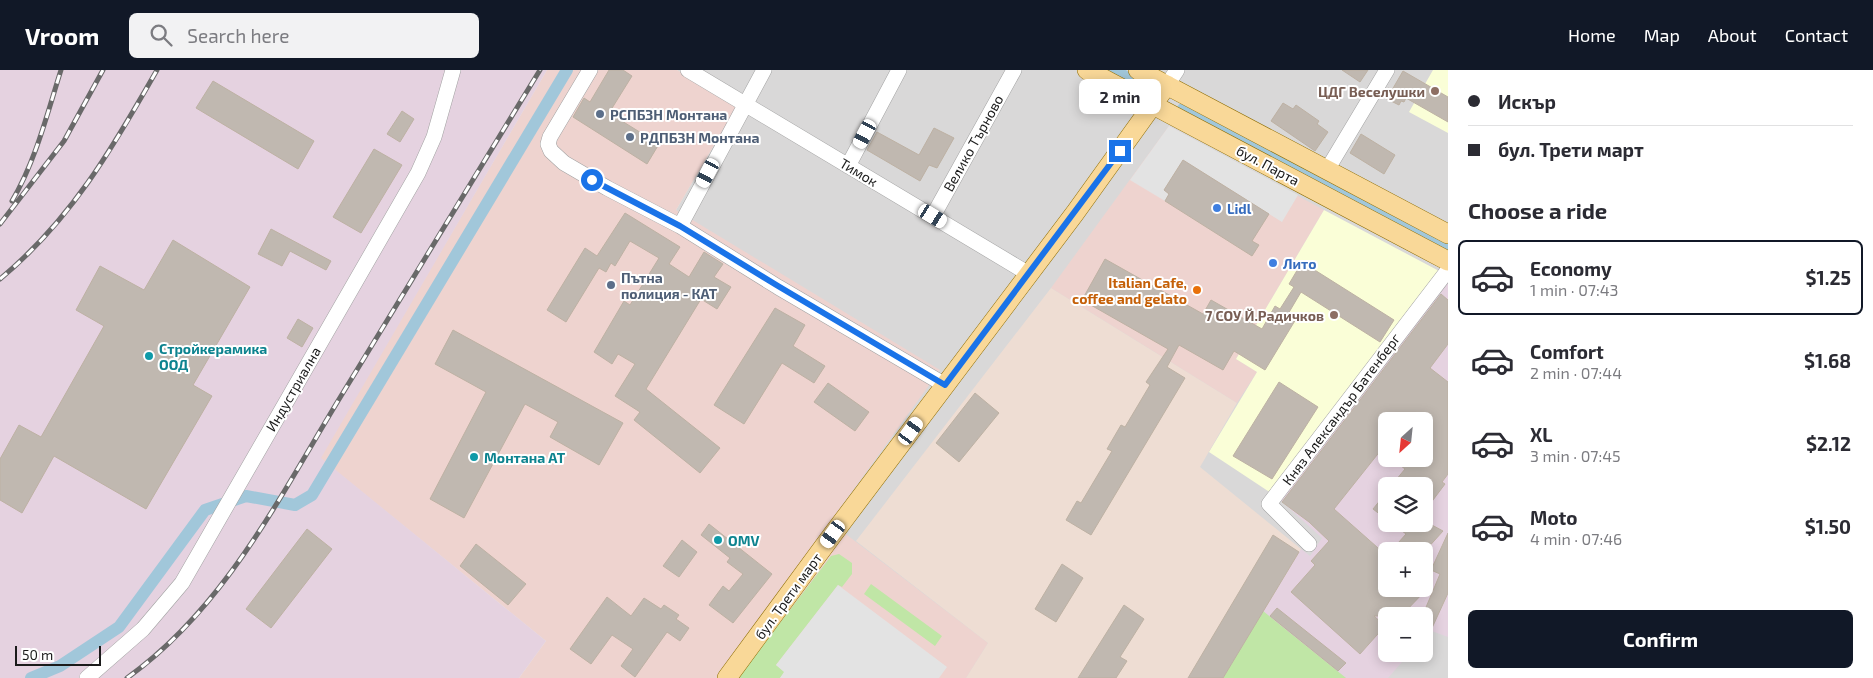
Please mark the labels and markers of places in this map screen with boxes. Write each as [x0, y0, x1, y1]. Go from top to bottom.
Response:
place label: ЦДГ Веселушки [1318, 83, 1425, 100]
marker: ЦДГ Веселушки [1429, 85, 1441, 97]
place label: РСПБЗН Монтана [610, 106, 727, 123]
marker: РСПБЗН Монтана [594, 108, 606, 120]
place label: РДПБЗН Монтана [640, 129, 760, 146]
marker: РДПБЗН Монтана [624, 131, 636, 143]
place label: Lidl [1227, 200, 1252, 217]
marker: Lidl [1211, 202, 1223, 214]
place label: Лито [1283, 255, 1317, 272]
marker: Лито [1267, 257, 1279, 269]
place label: Пътна полиция - КАТ [621, 269, 718, 302]
place label: Italian Cafe, coffee and gelato [1072, 274, 1187, 307]
marker: Пътна полиция - КАТ [605, 279, 617, 291]
marker: Italian Cafe, coffee and gelato [1191, 284, 1203, 296]
place label: 7 СОУ Й.Радичков [1205, 307, 1324, 324]
marker: 7 СОУ Й.Радичков [1328, 309, 1340, 321]
place label: Стройкерамика ООД [159, 340, 267, 373]
marker: Стройкерамика ООД [143, 350, 155, 362]
place label: Монтана АТ [484, 449, 566, 466]
marker: Монтана АТ [468, 451, 480, 463]
place label: OMV [728, 532, 759, 549]
marker: OMV [712, 534, 724, 546]

